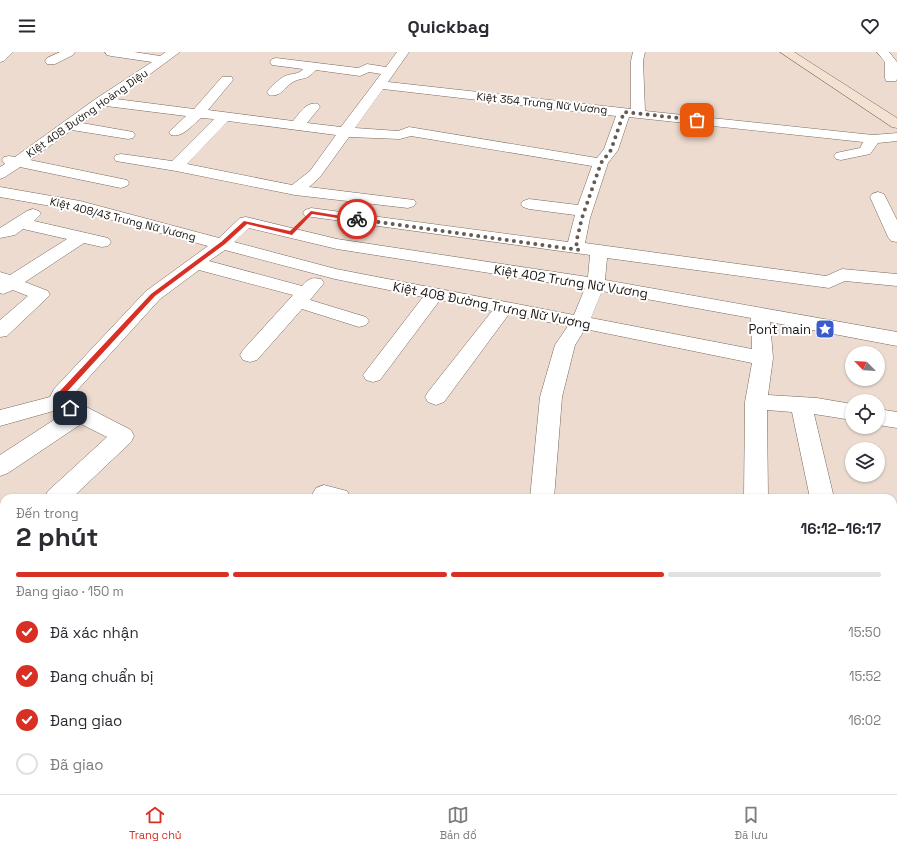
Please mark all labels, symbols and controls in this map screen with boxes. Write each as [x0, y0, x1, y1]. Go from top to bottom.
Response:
icon: menu [16, 15, 38, 37]
text: Quickbag [408, 15, 489, 38]
icon: heart [859, 15, 881, 37]
street label: Kiệt 408 Đường Hoàng Diệu [23, 66, 151, 160]
street label: Kiệt 354 Trưng Nữ Vương [476, 89, 608, 117]
pin [680, 103, 714, 137]
icon: bag [686, 109, 708, 131]
street label: Kiệt 408/43 Trưng Nữ Vương [49, 194, 197, 244]
courier [337, 199, 377, 239]
icon: bike [346, 208, 368, 230]
street label: Kiệt 402 Trưng Nữ Vương [492, 261, 649, 302]
street label: Kiệt 408 Đường Trưng Nữ Vương [392, 278, 592, 333]
place icon: Pont main [814, 318, 836, 340]
place label: Pont main [748, 321, 811, 338]
north arrow [845, 346, 885, 386]
map controls [845, 346, 885, 482]
pin [53, 391, 87, 425]
button: locate [845, 394, 885, 434]
icon: home [59, 397, 81, 419]
button: layers [845, 442, 885, 482]
text: Đến trong [16, 505, 79, 522]
text: 16:12–16:17 [800, 519, 881, 538]
text: 2 phút [16, 520, 98, 554]
text: Đang giao · 150 m [16, 583, 124, 600]
icon: check [16, 621, 38, 643]
text: Đã xác nhận [50, 623, 139, 642]
text: 15:50 [848, 624, 881, 641]
icon: check [16, 665, 38, 687]
text: Đang chuẩn bị [50, 667, 154, 686]
text: 15:52 [849, 668, 881, 685]
icon: check [16, 709, 38, 731]
text: Đang giao [50, 711, 122, 730]
text: 16:02 [848, 712, 881, 729]
text: Đã giao [50, 755, 103, 774]
tab: Trang chủ [129, 804, 182, 842]
tab: Bản đồ [440, 804, 477, 842]
tab: Đã lưu [735, 804, 768, 842]

